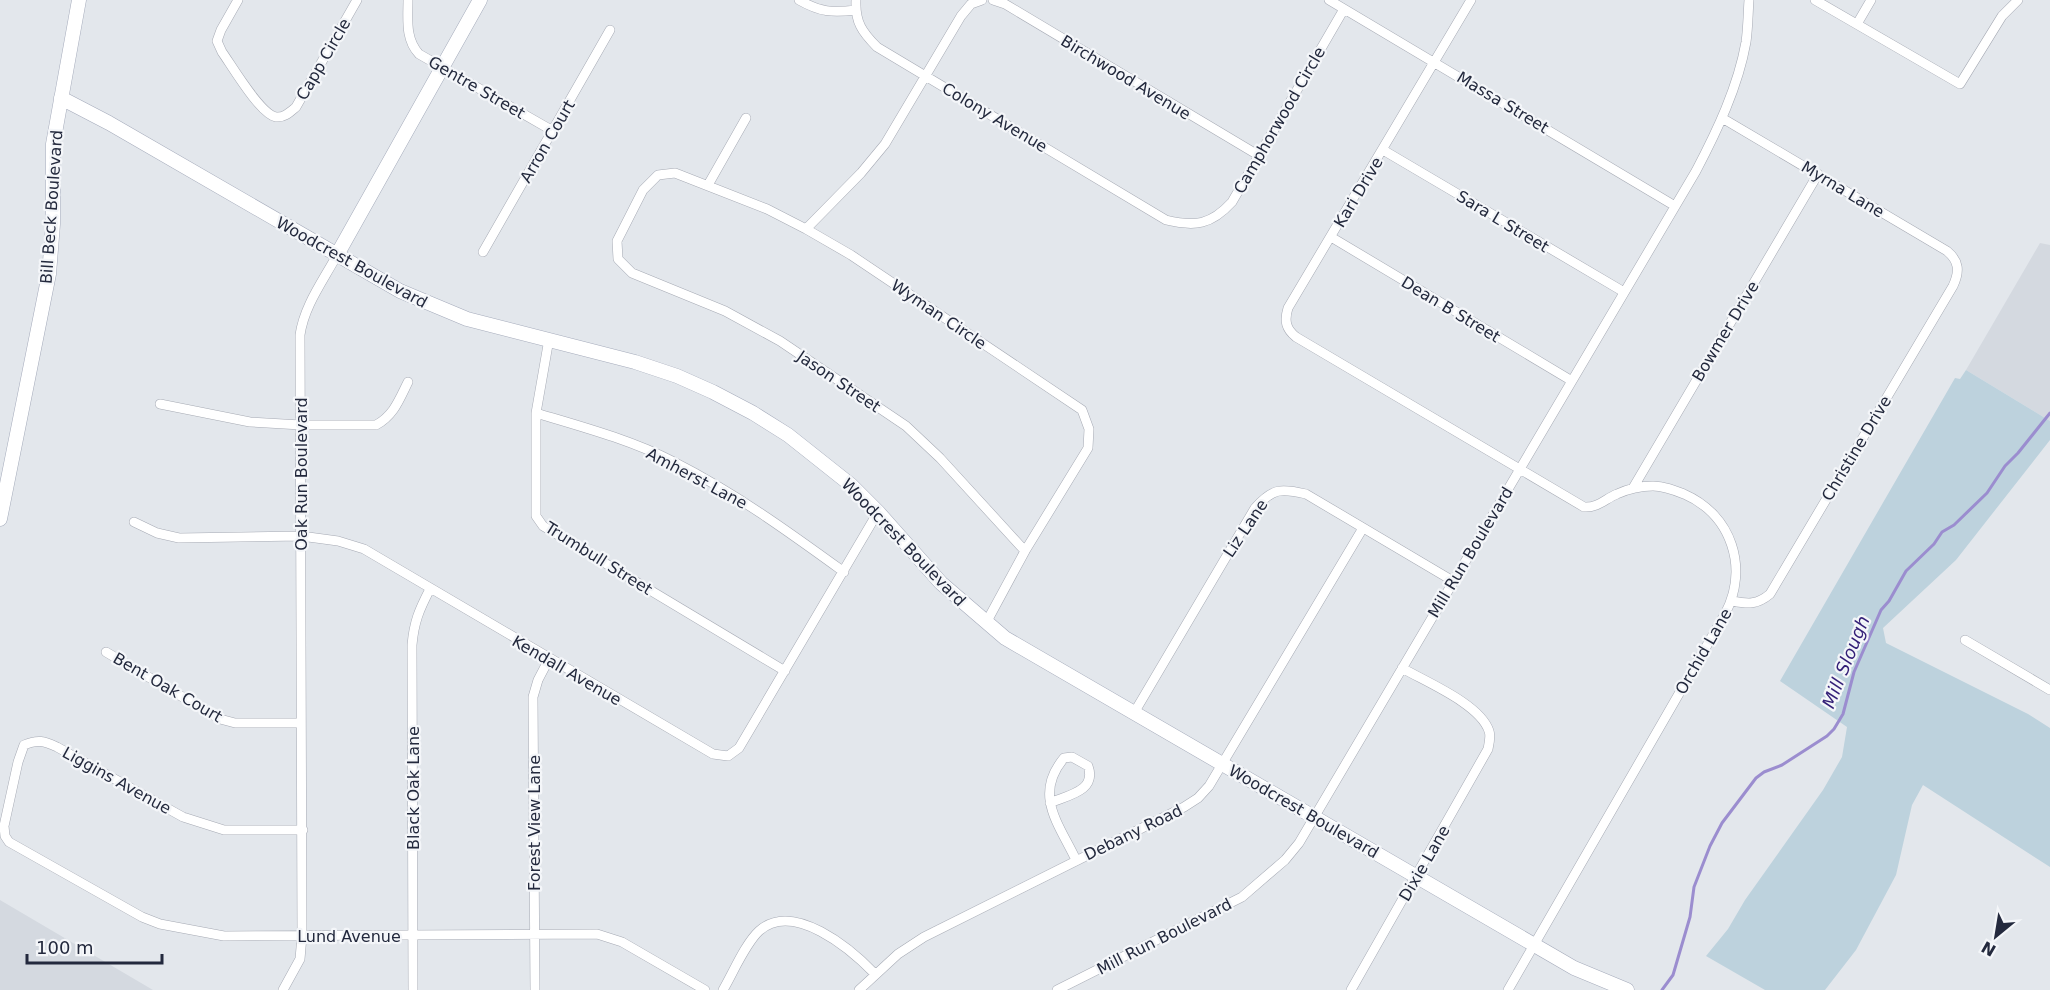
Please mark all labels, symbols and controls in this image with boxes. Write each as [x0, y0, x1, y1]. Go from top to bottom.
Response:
street label: Capp Circle [292, 15, 354, 104]
street label: Birchwood Avenue [1057, 31, 1194, 124]
street label: Camphorwood Circle [1230, 44, 1329, 197]
street label: Gentre Street [425, 52, 528, 123]
street label: Massa Street [1453, 68, 1552, 137]
street label: Colony Avenue [939, 79, 1051, 156]
street label: Arron Court [516, 96, 579, 186]
street label: Bill Beck Boulevard [37, 129, 66, 285]
street label: Kari Drive [1330, 154, 1387, 231]
street label: Myrna Lane [1798, 157, 1888, 222]
street label: Sara L Street [1453, 186, 1552, 256]
street label: Woodcrest Boulevard [273, 213, 431, 312]
street label: Dean B Street [1398, 272, 1504, 346]
street label: Wyman Circle [888, 276, 990, 353]
street label: Bowmer Drive [1688, 278, 1763, 385]
street label: Jason Street [793, 346, 884, 416]
street label: Christine Drive [1818, 392, 1895, 504]
street label: Oak Run Boulevard [292, 397, 311, 551]
street label: Amherst Lane [643, 444, 750, 513]
street label: Woodcrest Boulevard [838, 475, 970, 610]
street label: Mill Run Boulevard [1424, 484, 1517, 621]
street label: Liz Lane [1219, 496, 1272, 561]
street label: Trumbull Street [541, 517, 656, 599]
street label: Orchid Lane [1671, 605, 1736, 698]
water label: Mill Slough [1817, 612, 1874, 711]
street label: Kendall Avenue [509, 631, 625, 709]
street label: Bent Oak Court [110, 648, 226, 726]
street label: Black Oak Lane [404, 726, 423, 850]
street label: Liggins Avenue [59, 743, 174, 818]
street label: Forest View Lane [525, 755, 544, 891]
street label: Woodcrest Boulevard [1225, 761, 1382, 862]
street label: Debany Road [1081, 800, 1185, 864]
street label: Dixie Lane [1395, 822, 1454, 905]
street label: Mill Run Boulevard [1094, 894, 1235, 979]
north arrow [1966, 906, 2026, 966]
scale bar [27, 927, 162, 965]
street label: Lund Avenue [297, 927, 401, 946]
text: 100 m [36, 937, 94, 958]
text: N [1978, 937, 1999, 960]

